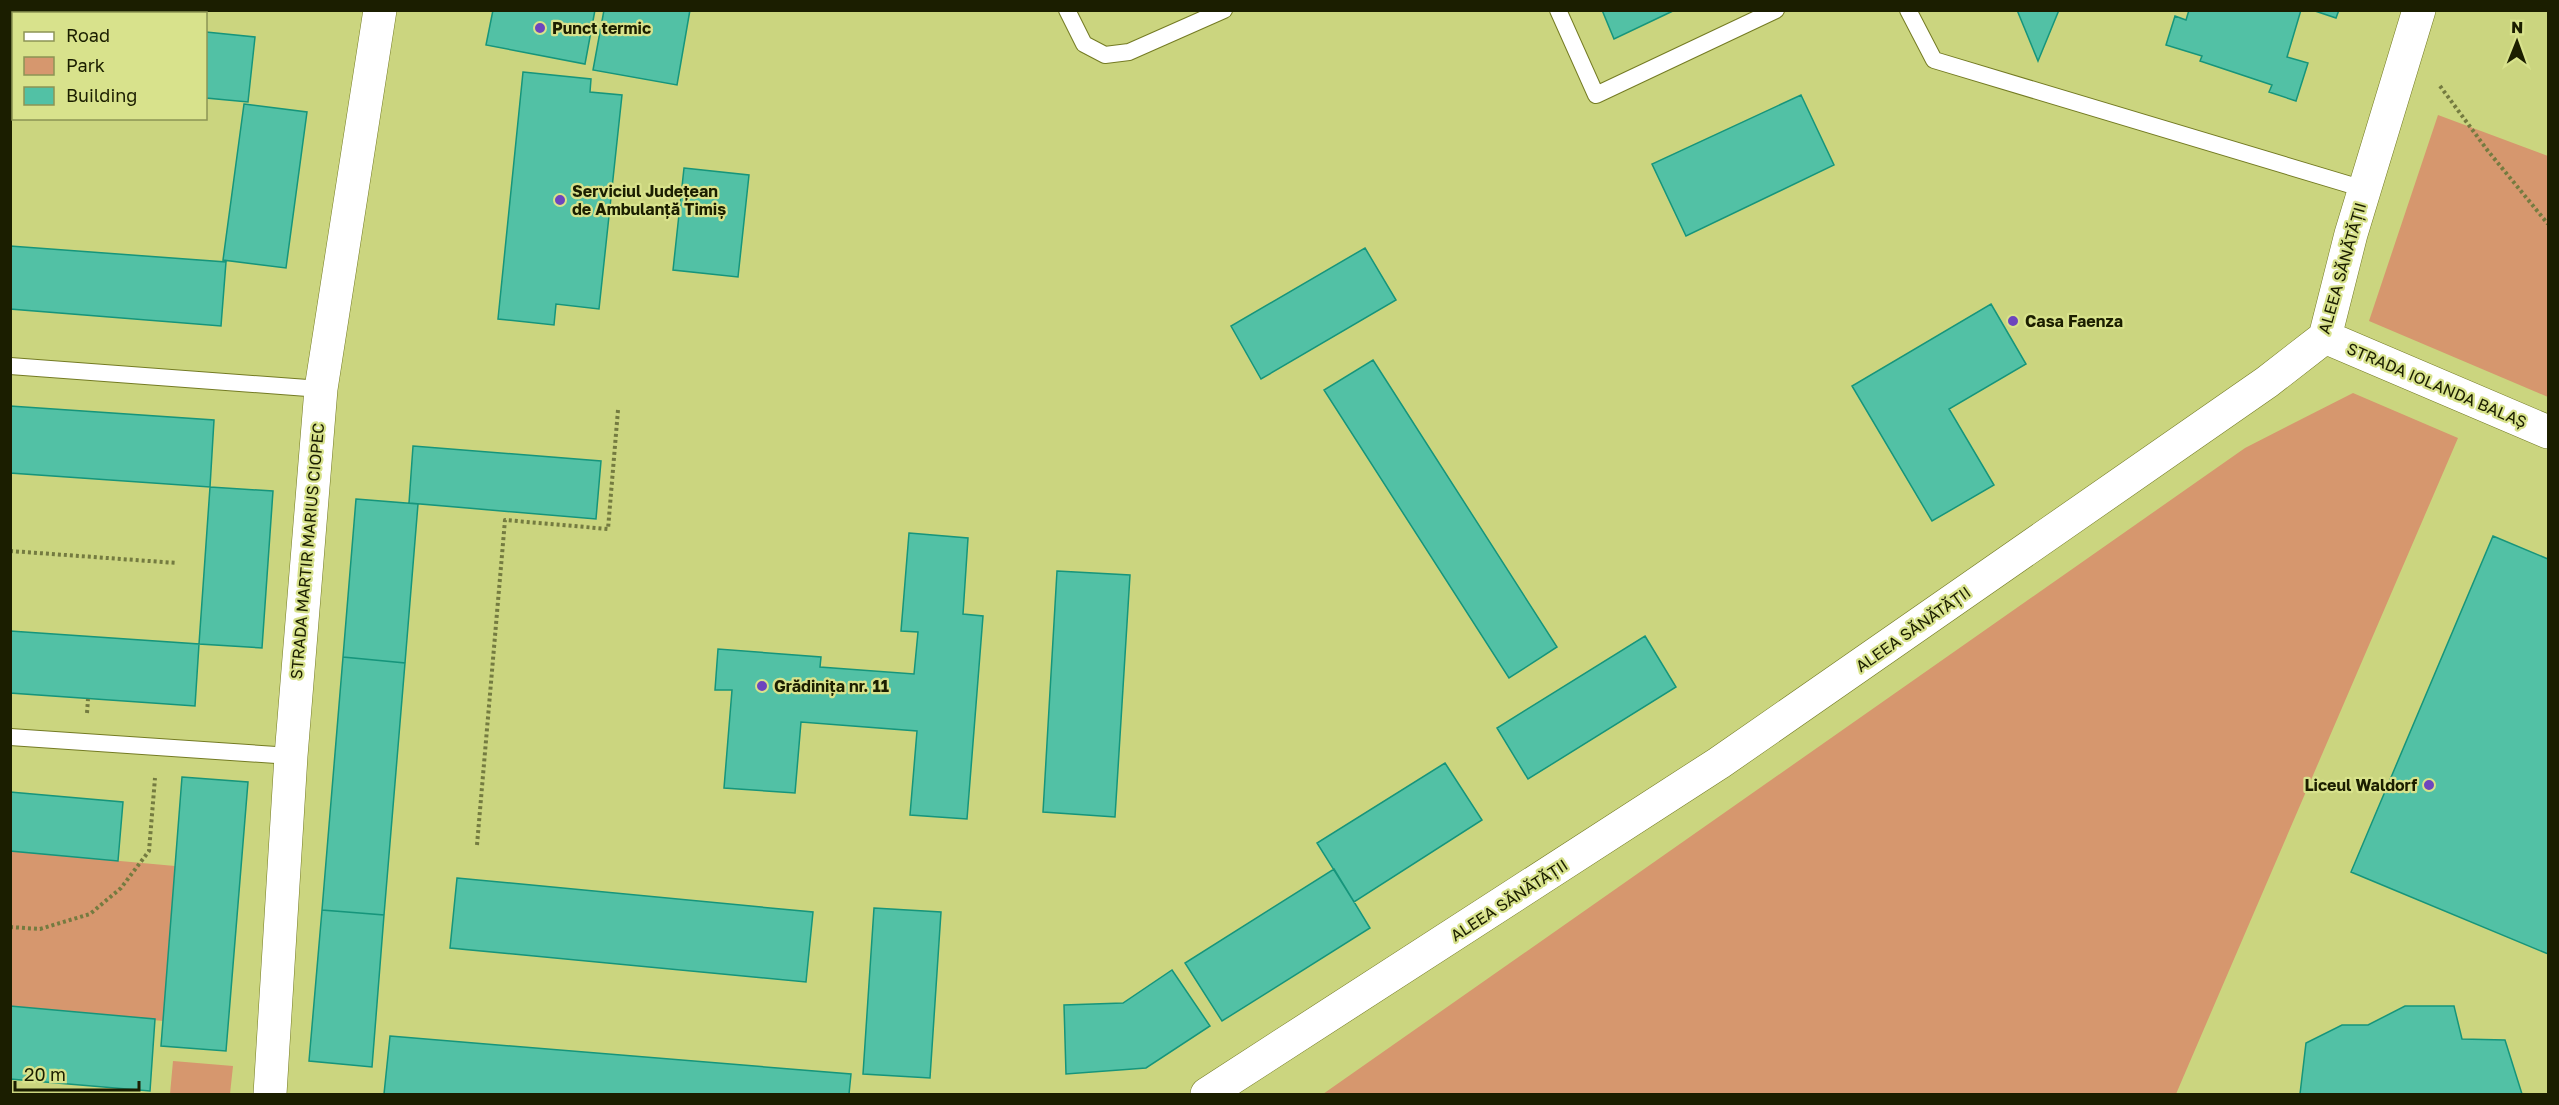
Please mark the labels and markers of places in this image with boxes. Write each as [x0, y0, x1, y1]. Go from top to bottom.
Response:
place label: Punct termic [552, 18, 651, 38]
marker: Punct termic [533, 21, 547, 35]
place label: Serviciul Județean de Ambulanță Timiș [572, 181, 726, 219]
marker: Serviciul Județean de Ambulanță Timiș [553, 193, 567, 207]
place label: Casa Faenza [2025, 311, 2123, 331]
marker: Casa Faenza [2006, 314, 2020, 328]
place label: Grădinița nr. 11 [774, 676, 889, 696]
marker: Grădinița nr. 11 [755, 679, 769, 693]
place label: Liceul Waldorf [2304, 775, 2417, 795]
marker: Liceul Waldorf [2422, 778, 2436, 792]

